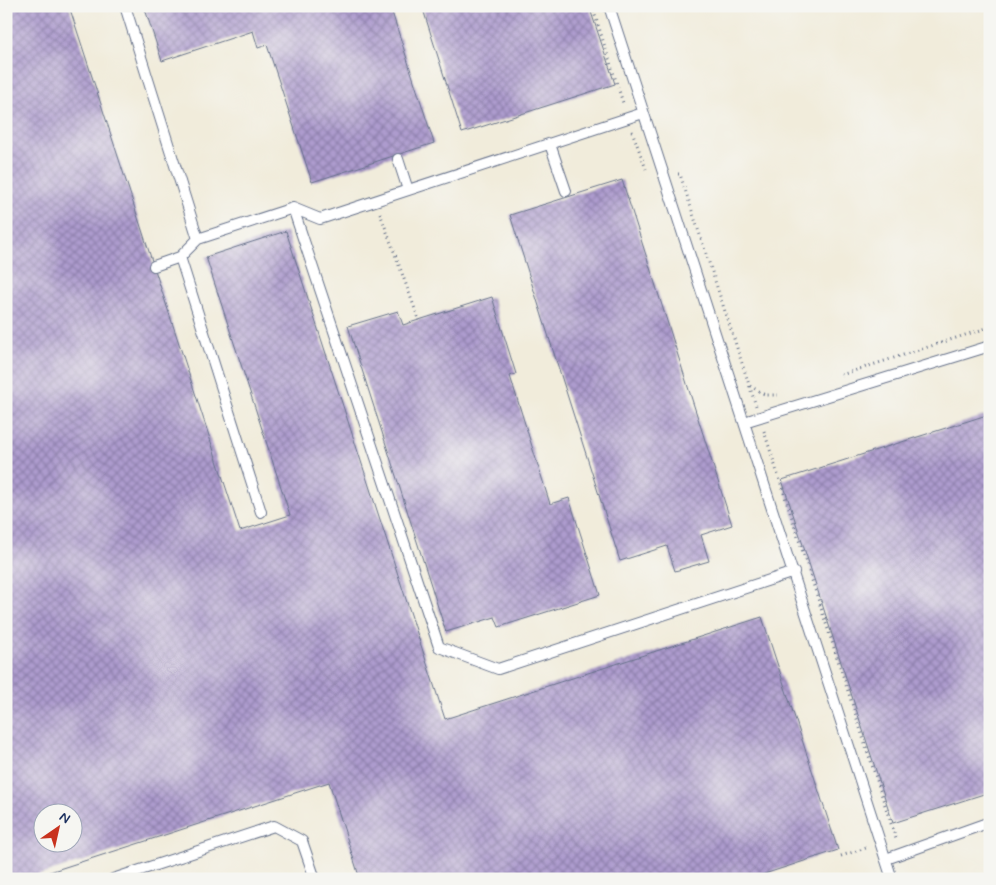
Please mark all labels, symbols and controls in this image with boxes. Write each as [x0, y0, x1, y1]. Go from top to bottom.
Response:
north arrow [32, 802, 82, 852]
text: N [56, 808, 74, 828]

